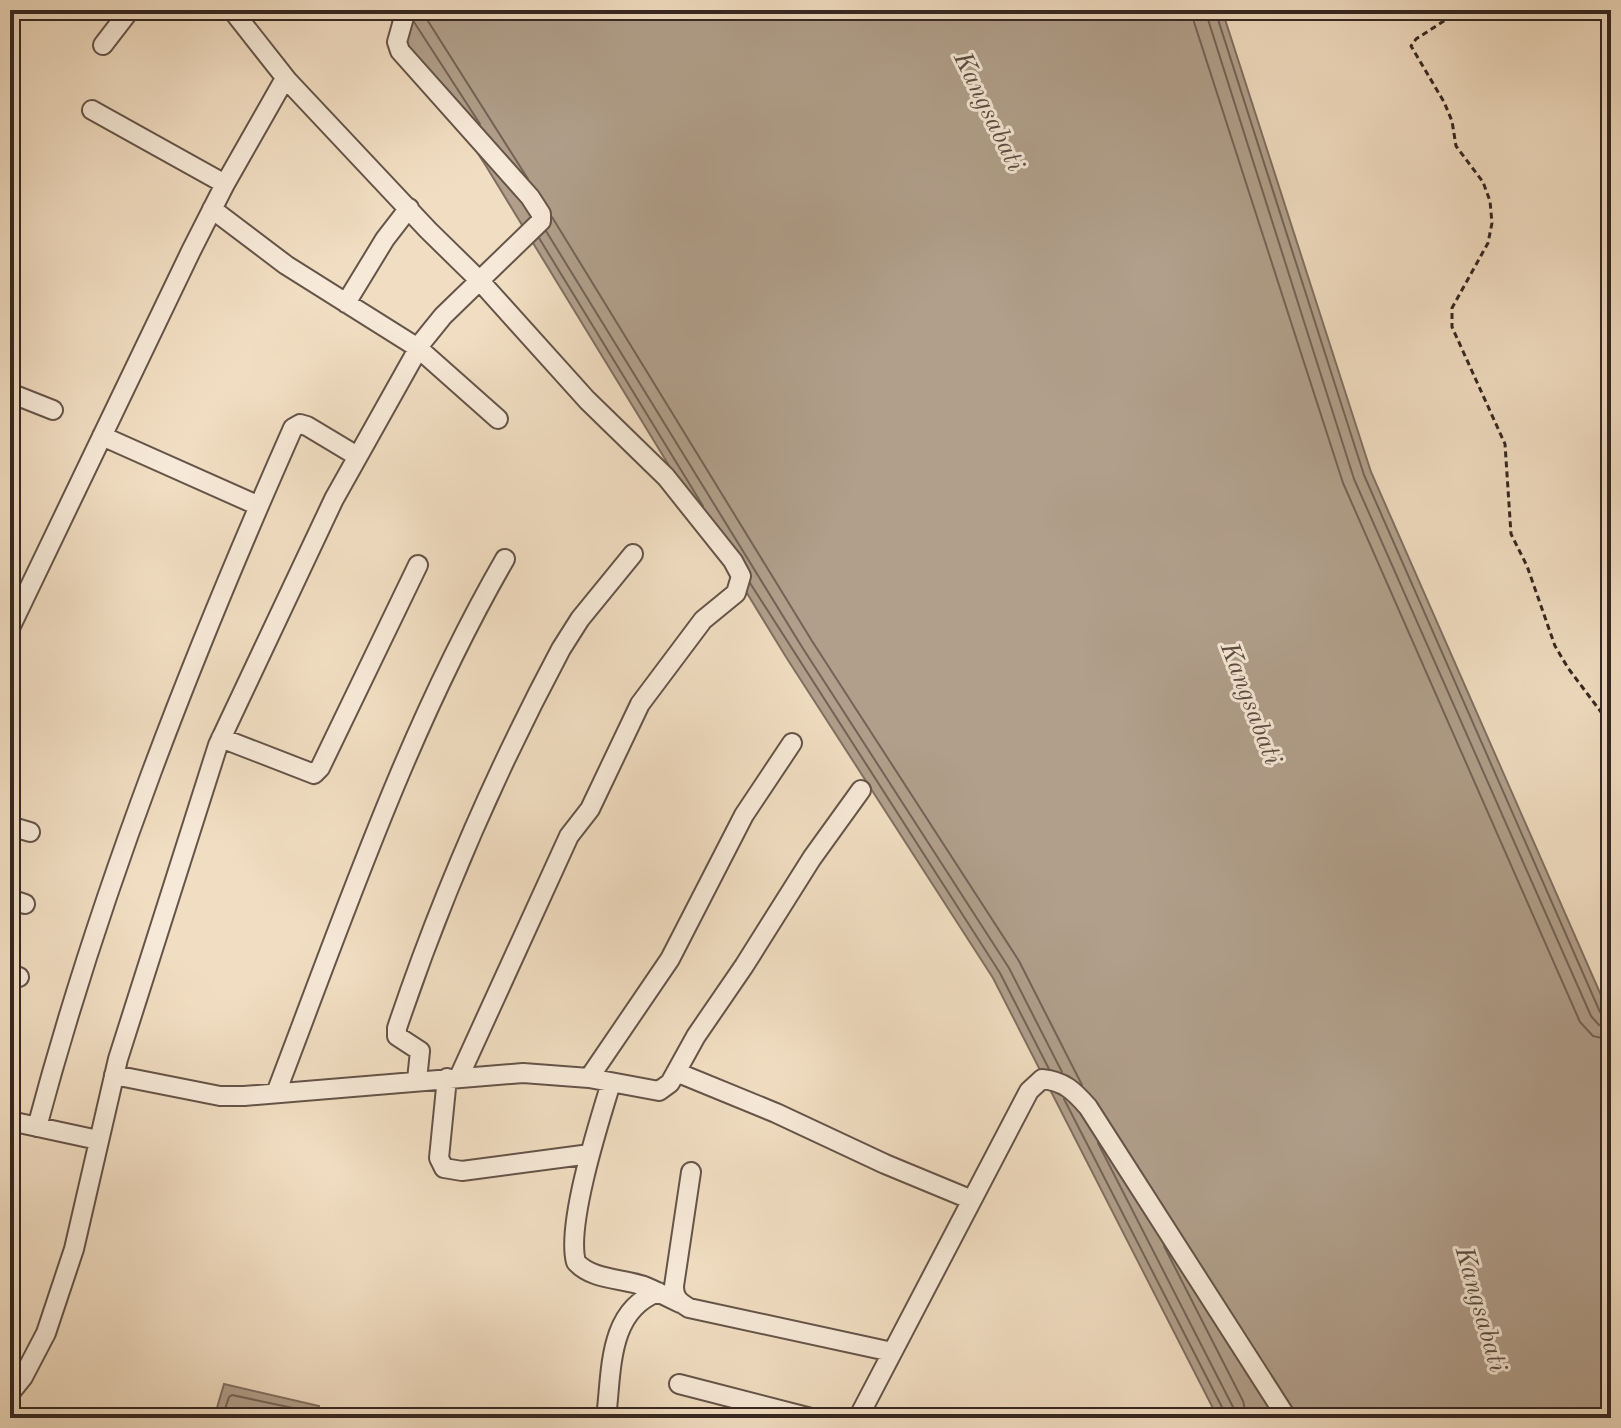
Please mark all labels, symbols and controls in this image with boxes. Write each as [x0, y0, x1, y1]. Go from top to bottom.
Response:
water label: Kangsabati [948, 47, 1028, 176]
water label: Kangsabati [1214, 638, 1286, 769]
water label: Kangsabati [1449, 1243, 1510, 1376]

